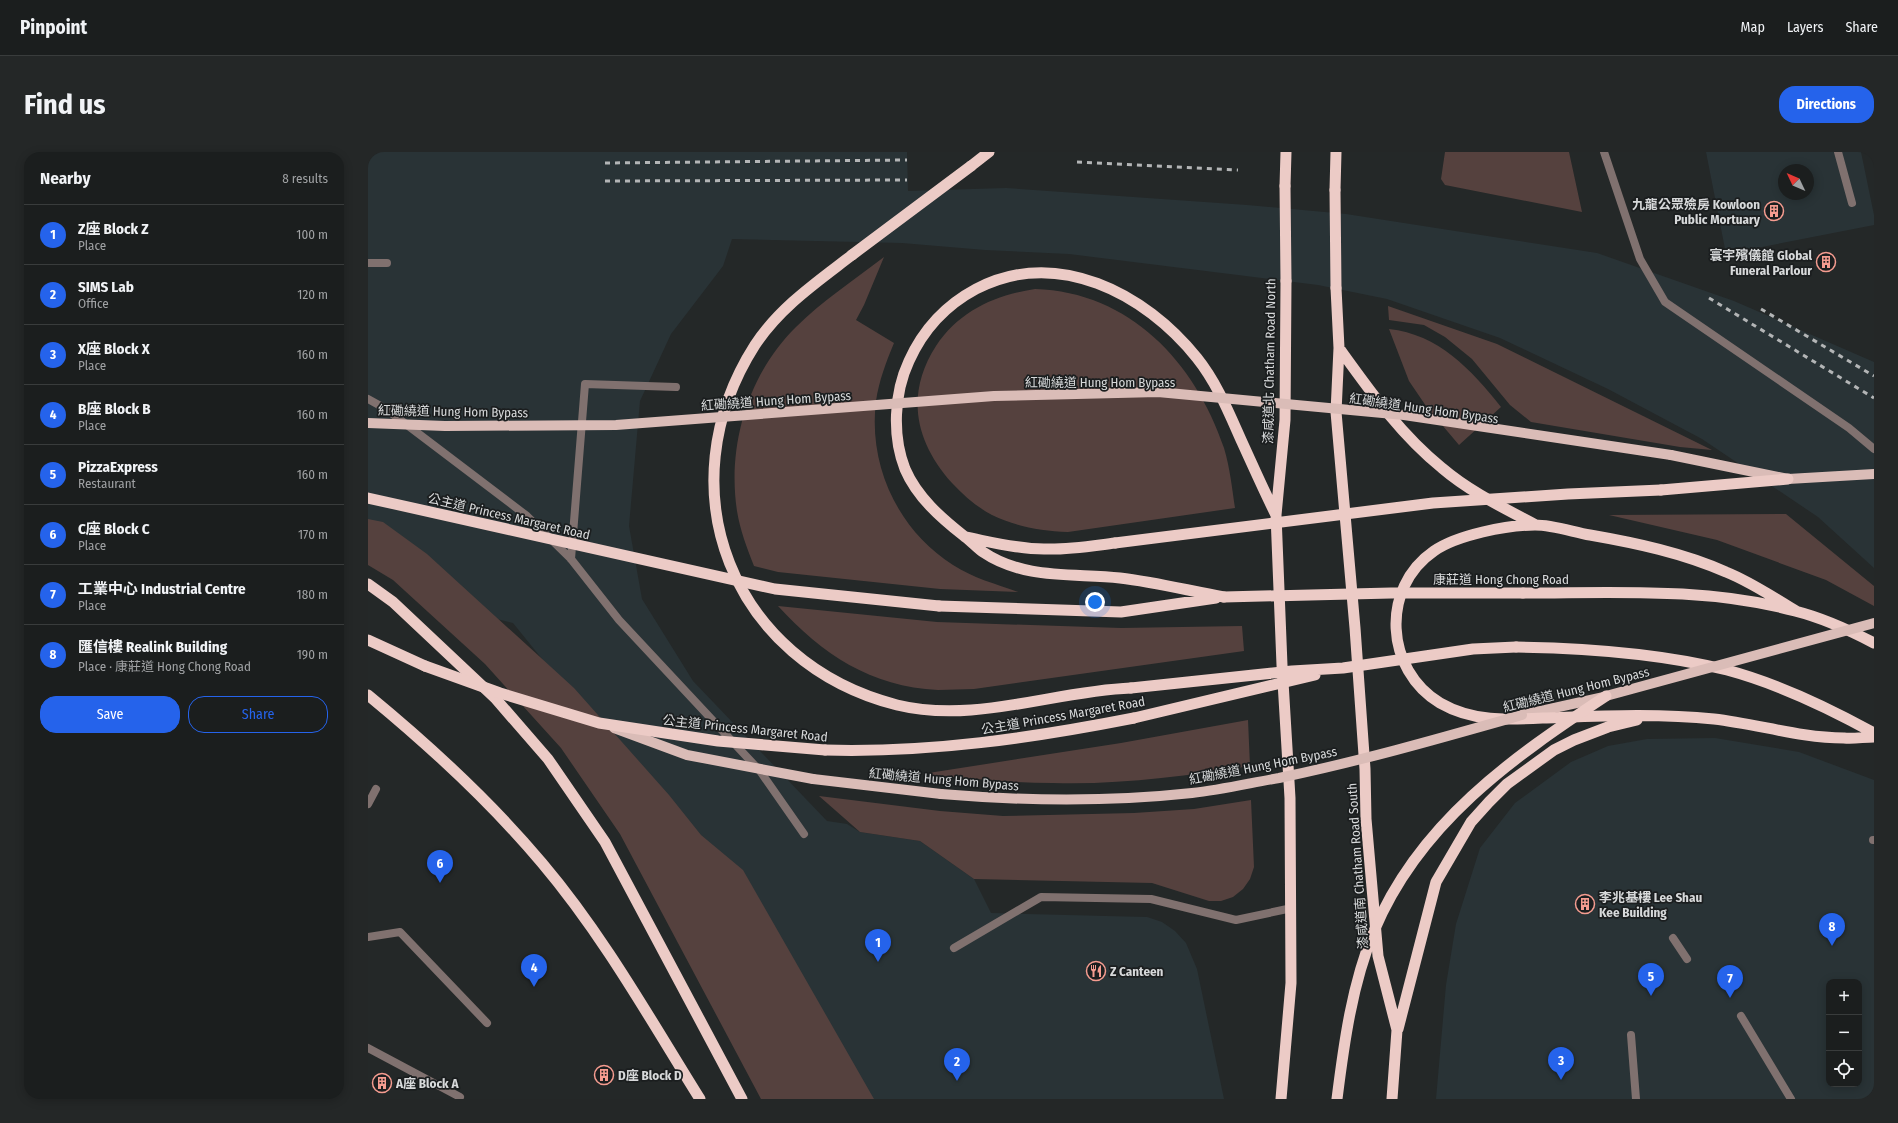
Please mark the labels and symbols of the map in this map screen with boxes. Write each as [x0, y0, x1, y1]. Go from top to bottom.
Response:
north arrow [1778, 164, 1814, 200]
place label: 九龍公眾殮房 Kowloon Public Mortuary [1632, 197, 1761, 227]
building icon: 九龍公眾殮房 Kowloon Public Mortuary [1763, 200, 1785, 222]
place label: 寰宇殯儀館 Global Funeral Parlour [1709, 248, 1812, 278]
building icon: 寰宇殯儀館 Global Funeral Parlour [1815, 251, 1837, 273]
street label: 漆咸道北 Chatham Road North [1261, 278, 1278, 444]
street label: 紅磡繞道 Hung Hom Bypass [1025, 375, 1176, 390]
street label: 紅磡繞道 Hung Hom Bypass [700, 388, 852, 413]
street label: 紅磡繞道 Hung Hom Bypass [1348, 391, 1500, 426]
street label: 紅磡繞道 Hung Hom Bypass [378, 403, 529, 420]
street label: 公主道 Princess Margaret Road [426, 490, 591, 542]
street label: 康莊道 Hong Chong Road [1433, 572, 1569, 587]
your location [1085, 592, 1105, 612]
street label: 紅磡繞道 Hung Hom Bypass [1501, 664, 1651, 715]
street label: 公主道 Princess Margaret Road [980, 694, 1146, 737]
street label: 公主道 Princess Margaret Road [662, 712, 828, 745]
street label: 紅磡繞道 Hung Hom Bypass [1188, 744, 1339, 787]
street label: 紅磡繞道 Hung Hom Bypass [868, 765, 1020, 794]
street label: 漆咸道南 Chatham Road South [1344, 782, 1371, 950]
pin: 6 [427, 850, 453, 883]
place label: 李兆基樓 Lee Shau Kee Building [1599, 890, 1702, 920]
building icon: 李兆基樓 Lee Shau Kee Building [1574, 893, 1596, 915]
pin: 8 [1819, 913, 1845, 946]
pin: 1 [865, 929, 891, 962]
pin: 4 [521, 954, 547, 987]
restaurant icon: Z Canteen [1085, 960, 1107, 982]
pin: 5 [1638, 963, 1664, 996]
place label: Z Canteen [1110, 964, 1164, 979]
pin: 7 [1717, 965, 1743, 998]
pin: 3 [1548, 1047, 1574, 1080]
pin: 2 [944, 1048, 970, 1081]
building icon: D座 Block D [593, 1064, 615, 1086]
place label: D座 Block D [618, 1068, 682, 1083]
building icon: A座 Block A [371, 1072, 393, 1094]
place label: A座 Block A [395, 1076, 459, 1091]

